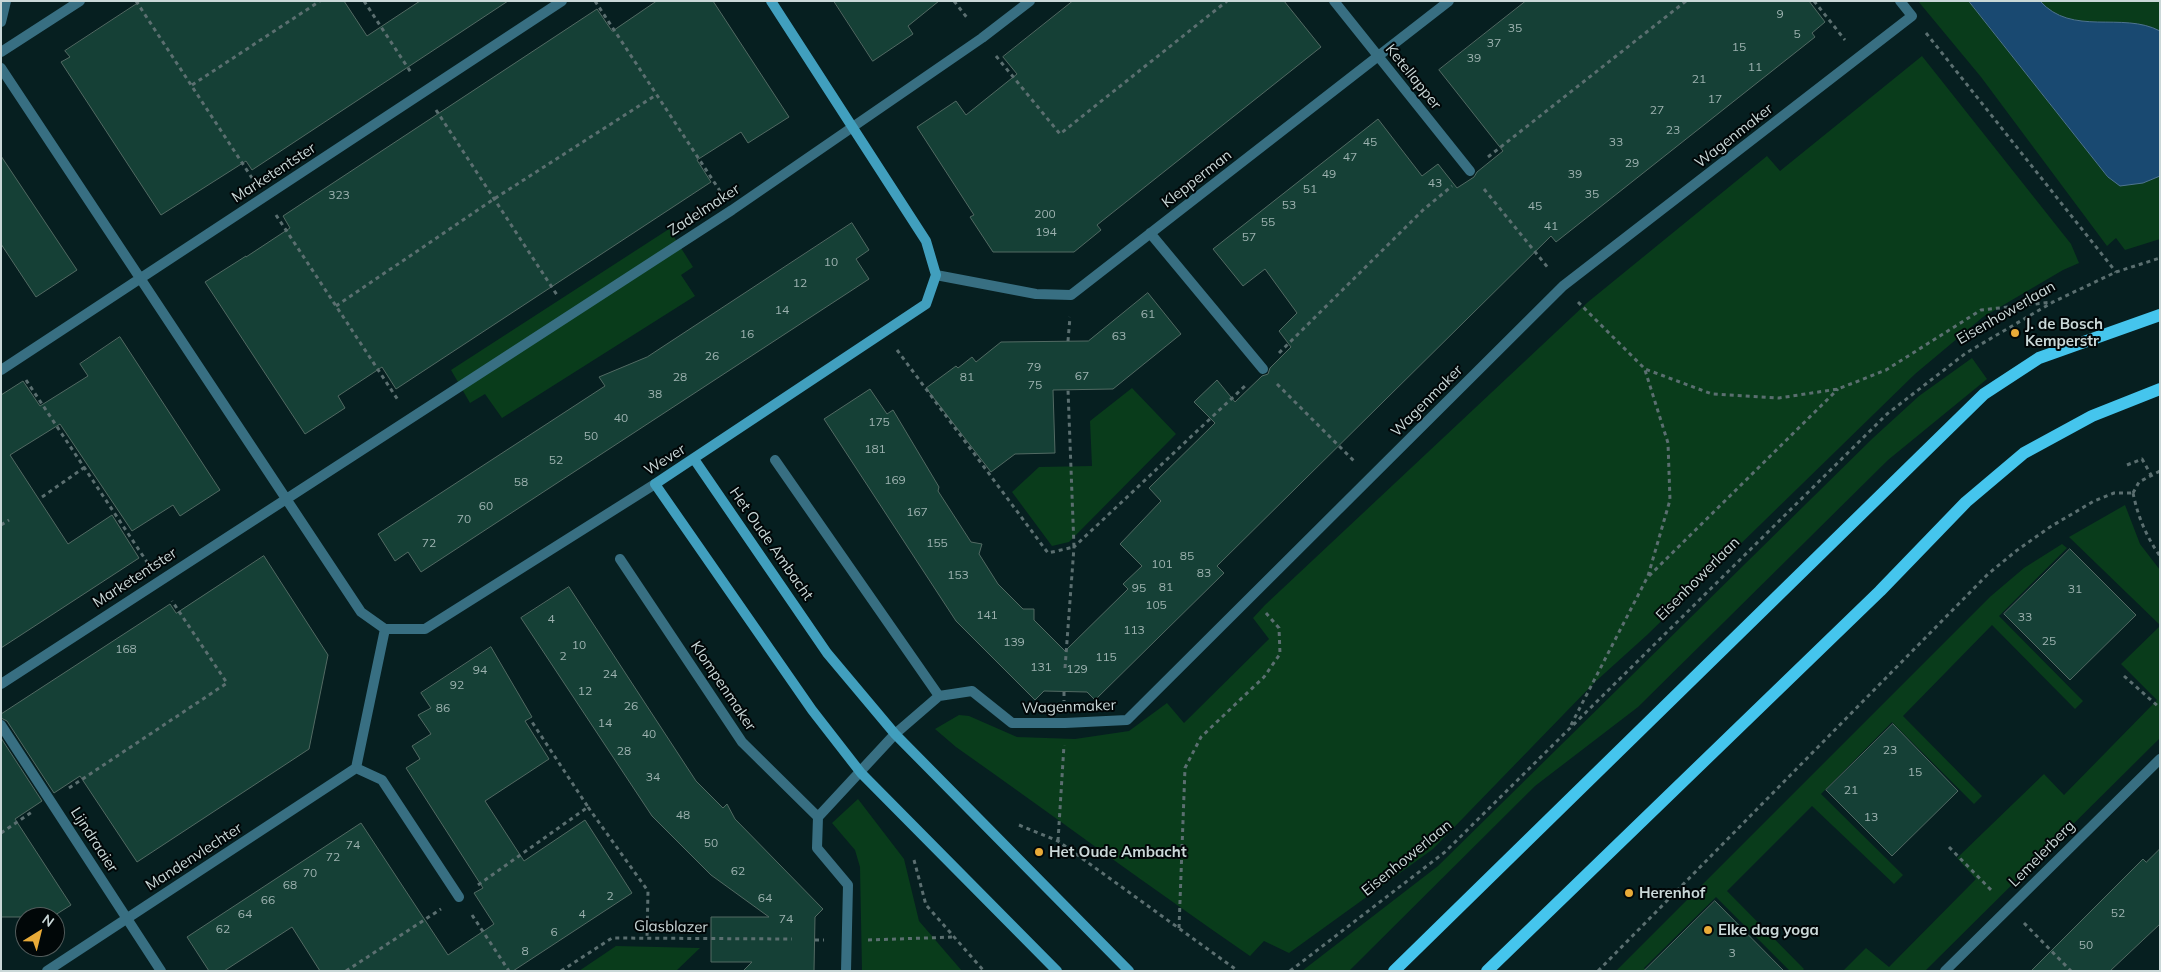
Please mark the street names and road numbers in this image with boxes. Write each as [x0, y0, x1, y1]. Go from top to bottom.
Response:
street label: Ketellapper [1381, 41, 1445, 113]
street label: Wagenmaker [1691, 100, 1777, 172]
street label: Marketentster [229, 139, 319, 207]
street label: Klepperman [1158, 146, 1236, 212]
street label: Zadelmaker [665, 180, 743, 240]
street label: Eisenhowerlaan [1953, 277, 2059, 349]
street label: Wagenmaker [1387, 361, 1467, 441]
street label: Wever [641, 440, 689, 480]
street label: Het Oude Ambacht [725, 484, 817, 604]
street label: Eisenhowerlaan [1652, 533, 1744, 625]
street label: Marketentster [90, 544, 180, 612]
street label: Klompenmaker [686, 638, 760, 734]
street label: Wagenmaker [1022, 696, 1116, 718]
street label: Lijndraaier [66, 804, 122, 876]
street label: Eisenhowerlaan [1358, 816, 1456, 900]
street label: Lemelerberg [2005, 817, 2079, 891]
street label: Mandenvlechter [142, 819, 246, 895]
street label: Glasblazer [634, 917, 708, 937]

